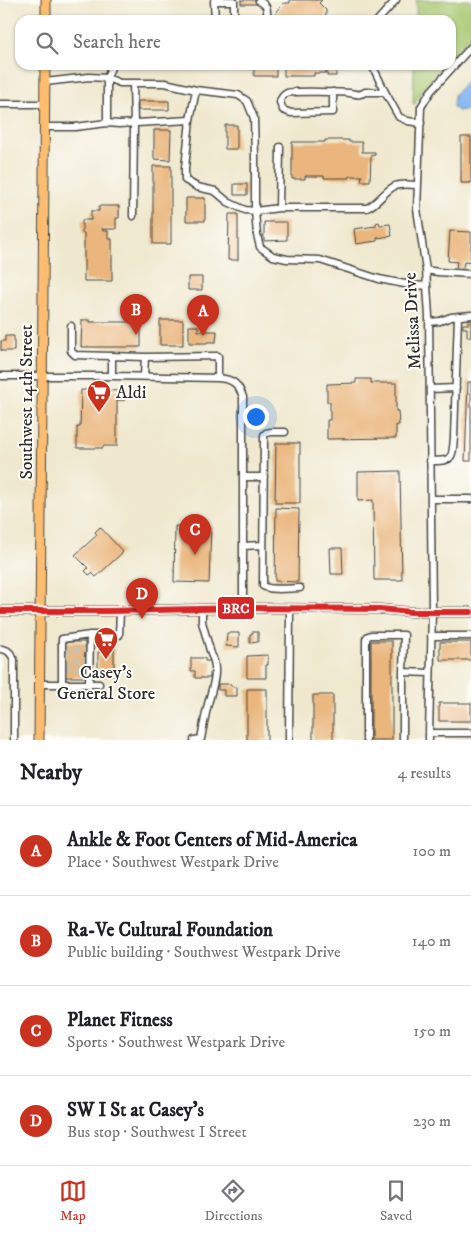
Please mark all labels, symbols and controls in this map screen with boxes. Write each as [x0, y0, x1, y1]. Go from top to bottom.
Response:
search box [15, 15, 456, 70]
icon: search [33, 29, 61, 57]
text: Search here [73, 31, 161, 54]
street label: Melissa Drive [399, 272, 427, 370]
pin: B [120, 294, 152, 335]
pin: A [187, 295, 219, 336]
street label: Southwest 14th Street [16, 324, 38, 480]
supermarket icon: Aldi [86, 379, 112, 413]
place label: Aldi [116, 382, 147, 404]
your location [243, 404, 269, 430]
pin: C [179, 514, 211, 555]
pin: D [126, 578, 158, 619]
line badge: BRC [217, 596, 255, 620]
text: BRC [222, 600, 250, 618]
supermarket icon: Casey's General Store [93, 626, 119, 660]
place label: Casey's General Store [57, 662, 155, 705]
text: Nearby [20, 760, 82, 786]
text: 4 results [398, 763, 451, 783]
text: Ankle & Foot Centers of Mid-America [67, 829, 357, 852]
text: A [31, 841, 41, 861]
text: 100 m [413, 841, 451, 861]
text: Place · Southwest Westpark Drive [67, 852, 279, 872]
text: Ra-Ve Cultural Foundation [67, 919, 273, 942]
text: B [31, 931, 41, 951]
text: 140 m [412, 931, 451, 951]
text: Public building · Southwest Westpark Drive [67, 942, 341, 962]
text: Planet Fitness [67, 1009, 173, 1032]
text: C [31, 1021, 41, 1041]
text: 150 m [413, 1021, 451, 1041]
text: Sports · Southwest Westpark Drive [67, 1032, 285, 1052]
text: SW I St at Casey's [67, 1099, 204, 1122]
text: D [30, 1111, 42, 1131]
text: 230 m [413, 1111, 451, 1131]
text: Bus stop · Southwest I Street [67, 1122, 247, 1142]
tab: Map [59, 1177, 87, 1225]
tab: Directions [204, 1177, 262, 1225]
tab: Saved [380, 1177, 412, 1225]

